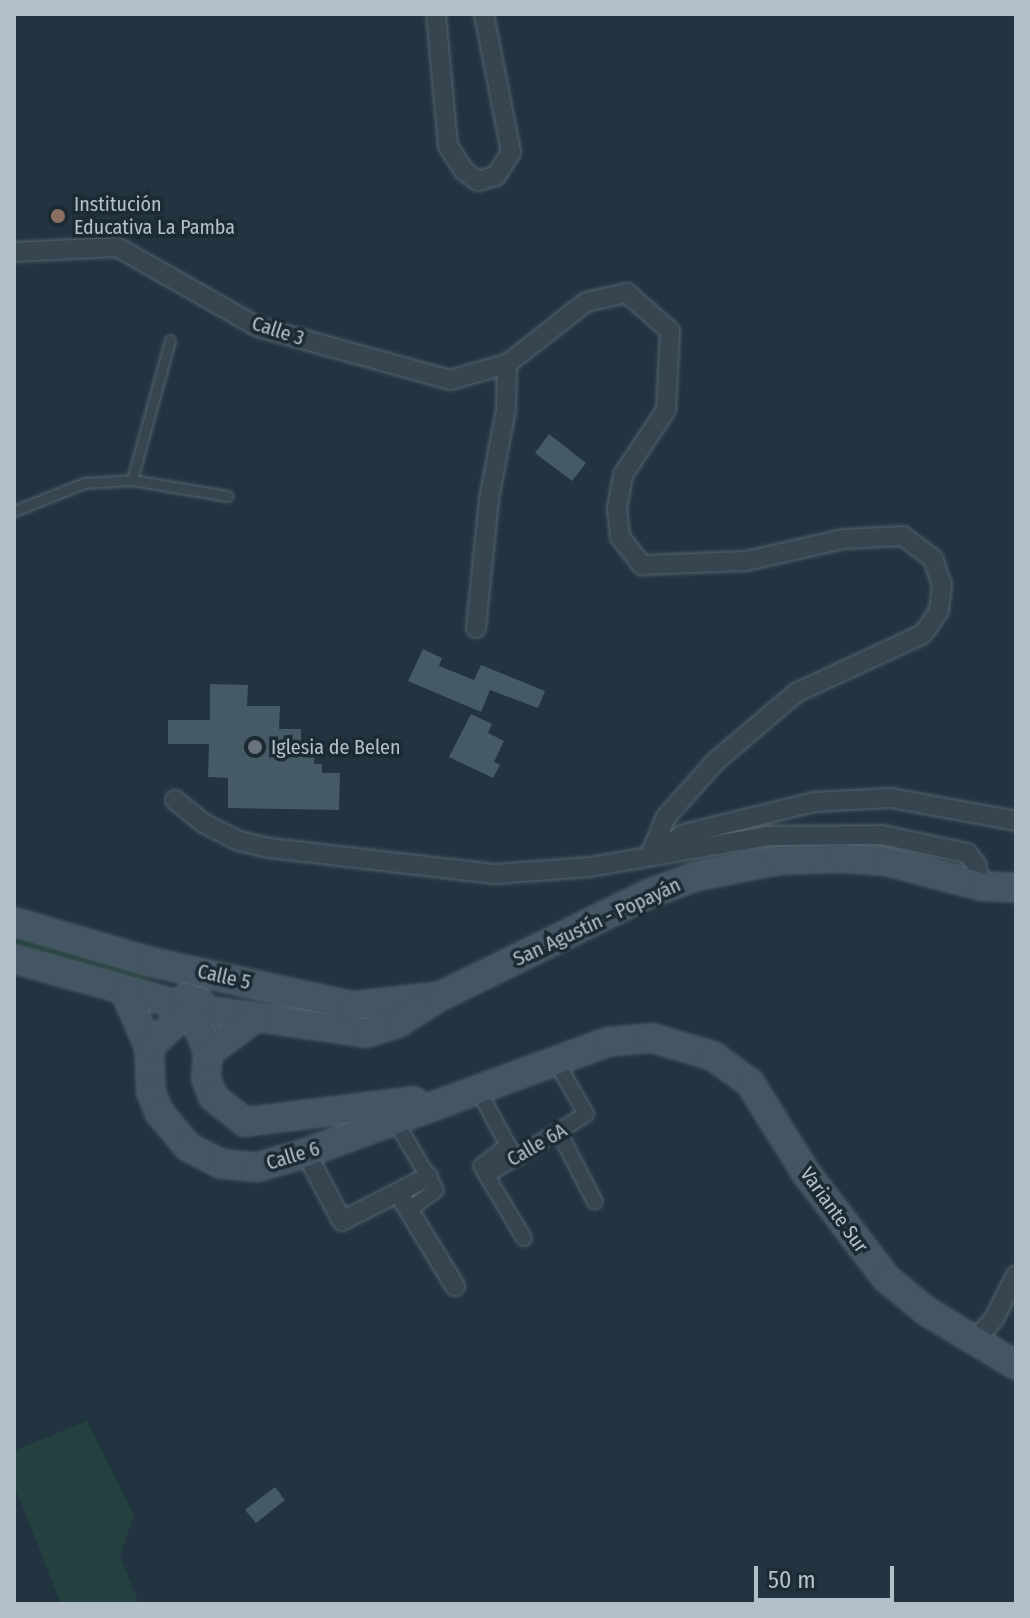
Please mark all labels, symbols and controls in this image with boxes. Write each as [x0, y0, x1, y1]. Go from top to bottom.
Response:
place label: Institución Educativa La Pamba [74, 192, 235, 239]
marker: Institución Educativa La Pamba [49, 207, 67, 225]
street label: Calle 3 [249, 311, 307, 351]
place label: Iglesia de Belen [271, 735, 400, 759]
marker: Iglesia de Belen [246, 738, 264, 756]
street label: San Agustín - Popayán [509, 873, 685, 971]
street label: Calle 5 [195, 959, 253, 995]
street label: Calle 6A [503, 1118, 571, 1172]
street label: Calle 6 [263, 1137, 323, 1175]
street label: Variante Sur [795, 1163, 873, 1257]
scale bar [758, 1550, 898, 1600]
text: 50 m [768, 1566, 816, 1594]

